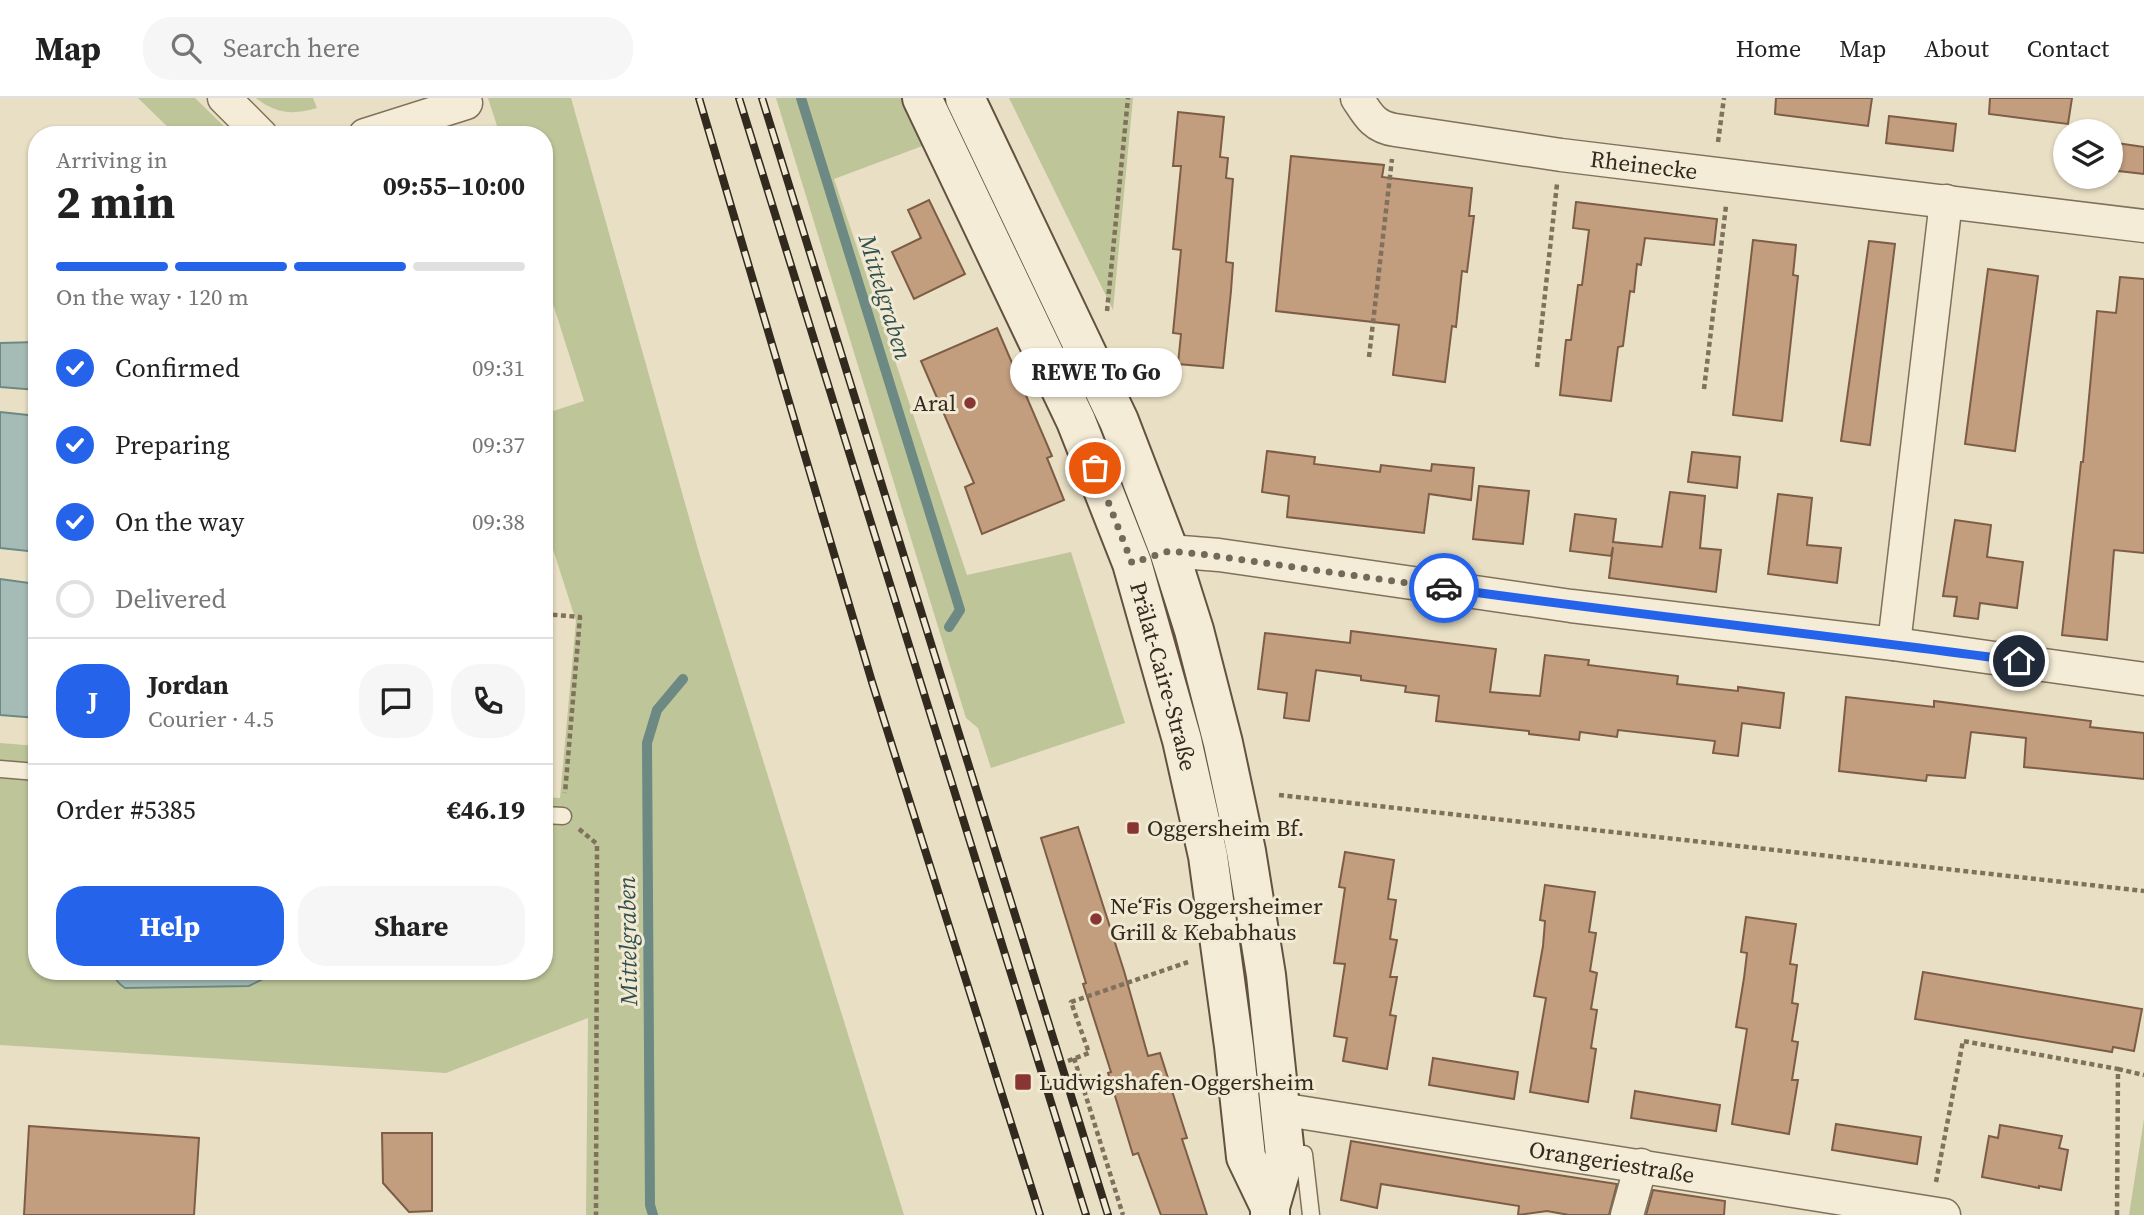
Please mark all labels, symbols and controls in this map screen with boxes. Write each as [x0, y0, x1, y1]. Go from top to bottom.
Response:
search box [143, 17, 633, 80]
text: Map [35, 26, 101, 71]
icon: search [167, 29, 205, 67]
text: Search here [223, 30, 360, 66]
text: Home [1736, 32, 1801, 65]
text: Map [1839, 32, 1886, 65]
text: About [1924, 32, 1989, 65]
text: Contact [2027, 32, 2109, 65]
map controls [2053, 119, 2123, 189]
button: layers [2053, 119, 2123, 189]
street label: Rheinecke [1588, 143, 1699, 187]
text: Arriving in [56, 144, 168, 176]
text: 09:55–10:00 [383, 168, 525, 204]
text: 2 min [56, 170, 175, 233]
water label: Mittelgraben [851, 229, 920, 364]
text: On the way · 120 m [56, 281, 249, 313]
icon: check [56, 349, 94, 387]
callout: REWE To Go [1009, 349, 1181, 398]
text: Confirmed [115, 350, 240, 386]
text: 09:31 [472, 352, 525, 384]
text: REWE To Go [1031, 356, 1161, 388]
place label: Aral [913, 387, 956, 419]
marker: Aral [962, 395, 978, 411]
icon: check [56, 426, 94, 464]
text: Preparing [115, 427, 230, 463]
text: 09:37 [472, 429, 525, 461]
pin [1065, 438, 1125, 498]
icon: bag [1076, 449, 1114, 487]
icon: check [56, 503, 94, 541]
text: On the way [115, 504, 244, 540]
text: 09:38 [472, 506, 525, 538]
courier [1409, 553, 1479, 623]
icon: car [1425, 569, 1463, 607]
street label: Prälat-Caire-Straße [1122, 578, 1204, 774]
text: Delivered [115, 581, 226, 617]
pin [1989, 631, 2049, 691]
icon: home [2000, 642, 2038, 680]
button: chat [359, 664, 433, 738]
button: phone [451, 664, 525, 738]
text: Jordan [148, 667, 229, 703]
text: J [88, 683, 98, 719]
text: Courier · 4.5 [148, 703, 274, 735]
text: Order #5385 [56, 792, 196, 828]
text: €46.19 [447, 792, 525, 828]
place label: Oggersheim Bf. [1147, 812, 1304, 844]
marker: Oggersheim Bf. [1125, 820, 1141, 836]
water label: Mittelgraben [610, 876, 645, 1007]
button: Help [56, 886, 284, 966]
button: Share [298, 886, 525, 966]
place label: Ne‘Fis Oggersheimer Grill & Kebabhaus [1110, 890, 1323, 948]
marker: Ne‘Fis Oggersheimer Grill & Kebabhaus [1088, 911, 1104, 927]
place label: Ludwigshafen-Oggersheim [1039, 1066, 1315, 1098]
marker: Ludwigshafen-Oggersheim [1013, 1072, 1033, 1092]
street label: Orangeriestraße [1527, 1133, 1697, 1191]

